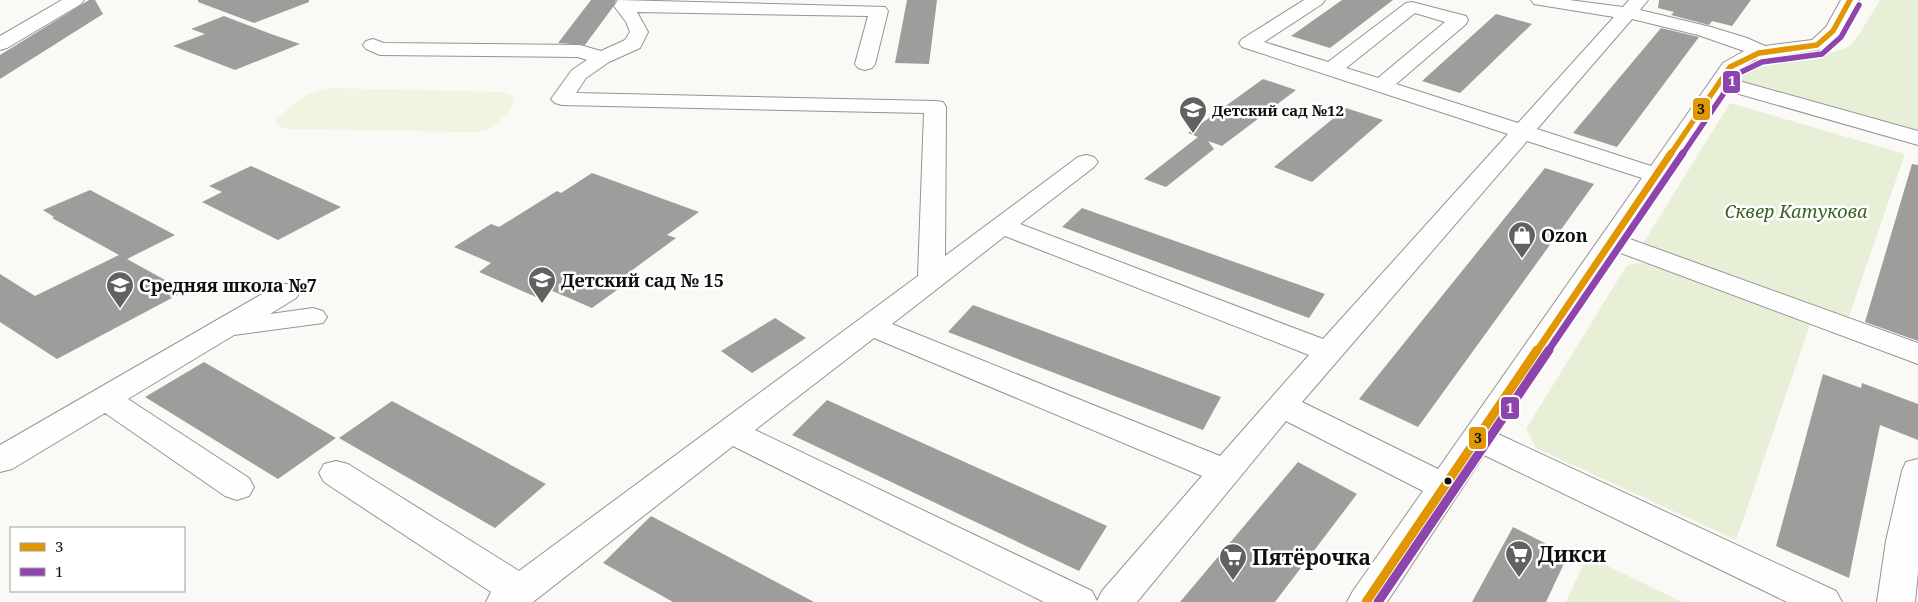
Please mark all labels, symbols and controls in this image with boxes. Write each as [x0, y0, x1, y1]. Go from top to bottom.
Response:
line badge: 1 [1722, 70, 1741, 94]
text: 1 [1728, 71, 1736, 90]
school or university icon: Детский сад №12 [1178, 95, 1208, 134]
line badge: 3 [1692, 97, 1711, 121]
text: 3 [1697, 99, 1705, 118]
place label: Детский сад №12 [1212, 100, 1344, 120]
park label: Сквер Катукова [1725, 199, 1867, 223]
shop icon: Ozon [1507, 220, 1537, 259]
place label: Ozon [1541, 223, 1588, 247]
school or university icon: Детский сад № 15 [527, 265, 557, 304]
place label: Детский сад № 15 [561, 268, 724, 292]
school or university icon: Средняя школа №7 [105, 270, 135, 309]
place label: Средняя школа №7 [139, 273, 317, 297]
line badge: 1 [1500, 396, 1520, 420]
text: 1 [1506, 398, 1514, 417]
line badge: 3 [1468, 426, 1487, 450]
text: 3 [1474, 428, 1482, 447]
unlabelled marker [1443, 476, 1453, 486]
legend [10, 527, 185, 592]
text: 3 [55, 536, 63, 556]
supermarket icon: Дикси [1504, 539, 1534, 578]
place label: Дикси [1538, 540, 1606, 568]
supermarket icon: Пятёрочка [1218, 542, 1248, 581]
place label: Пятёрочка [1252, 543, 1371, 571]
text: 1 [55, 561, 63, 581]

